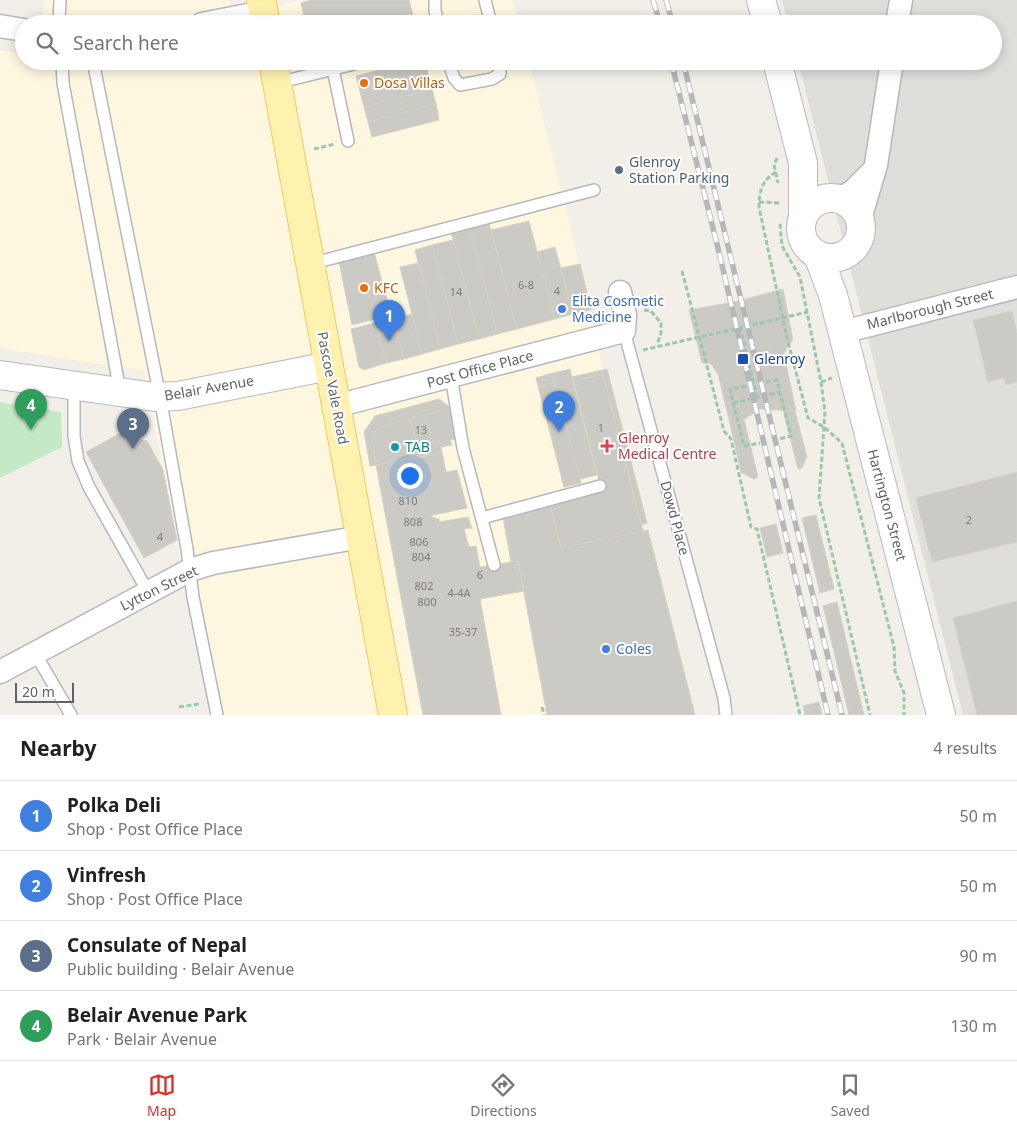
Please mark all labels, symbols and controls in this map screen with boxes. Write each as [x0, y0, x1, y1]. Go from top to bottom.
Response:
search box [15, 15, 1002, 70]
icon: search [33, 29, 61, 57]
text: Search here [73, 30, 179, 56]
place label: Dosa Villas [374, 73, 445, 92]
marker: Dosa Villas [358, 77, 370, 89]
place label: Glenroy Station Parking [629, 152, 729, 187]
marker: Glenroy Station Parking [613, 164, 625, 176]
house number: 6-8 [518, 277, 534, 292]
place label: KFC [374, 278, 399, 297]
marker: KFC [358, 282, 370, 294]
house number: 4 [554, 283, 561, 298]
house number: 14 [450, 284, 463, 299]
street label: Marlborough Street [865, 284, 995, 333]
place label: Elita Cosmetic Medicine [572, 291, 664, 326]
pin: 1 [373, 300, 405, 341]
marker: Elita Cosmetic Medicine [556, 303, 568, 315]
street label: Pascoe Vale Road [313, 330, 354, 446]
street label: Post Office Place [425, 345, 535, 392]
place label: Glenroy [754, 349, 806, 368]
marker: Glenroy [736, 352, 750, 366]
street label: Belair Avenue [163, 370, 255, 405]
pin: 4 [15, 389, 47, 430]
pin: 2 [543, 391, 575, 432]
pin: 3 [117, 408, 149, 449]
house number: 1 [598, 420, 604, 435]
house number: 13 [415, 422, 427, 437]
place label: Glenroy Medical Centre [618, 428, 717, 463]
place label: TAB [405, 437, 430, 456]
marker: Glenroy Medical Centre [600, 439, 614, 453]
marker: TAB [389, 441, 401, 453]
street label: Hartington Street [863, 447, 912, 563]
your location [397, 463, 423, 489]
street label: Dowd Place [656, 479, 695, 557]
house number: 810 [399, 493, 417, 508]
house number: 2 [966, 512, 972, 527]
house number: 808 [404, 514, 422, 529]
house number: 4 [157, 529, 164, 544]
house number: 806 [410, 534, 428, 549]
house number: 804 [412, 549, 431, 564]
street label: Lytton Street [117, 561, 201, 615]
house number: 6 [477, 567, 483, 582]
house number: 802 [415, 578, 433, 593]
house number: 4-4A [447, 585, 472, 600]
house number: 800 [418, 594, 436, 609]
house number: 35-37 [449, 624, 477, 639]
place label: Coles [616, 639, 652, 658]
marker: Coles [600, 643, 612, 655]
scale bar [15, 680, 74, 703]
text: 20 m [22, 682, 55, 701]
text: Nearby [20, 734, 96, 762]
text: 4 results [933, 737, 997, 759]
text: Polka Deli [67, 792, 161, 818]
text: 1 [31, 805, 41, 827]
text: 50 m [960, 805, 997, 827]
text: Shop · Post Office Place [67, 818, 243, 840]
text: Vinfresh [67, 862, 146, 888]
text: 2 [31, 875, 41, 897]
text: 50 m [960, 875, 997, 897]
text: Shop · Post Office Place [67, 888, 243, 910]
text: Consulate of Nepal [67, 932, 247, 958]
text: 3 [31, 945, 41, 967]
text: 90 m [960, 945, 997, 967]
text: Public building · Belair Avenue [67, 958, 294, 980]
text: Belair Avenue Park [67, 1002, 247, 1028]
text: 4 [31, 1015, 41, 1037]
text: 130 m [950, 1015, 997, 1037]
text: Park · Belair Avenue [67, 1028, 217, 1050]
tab: Map [147, 1071, 176, 1120]
tab: Directions [470, 1071, 537, 1120]
tab: Saved [831, 1071, 870, 1120]

